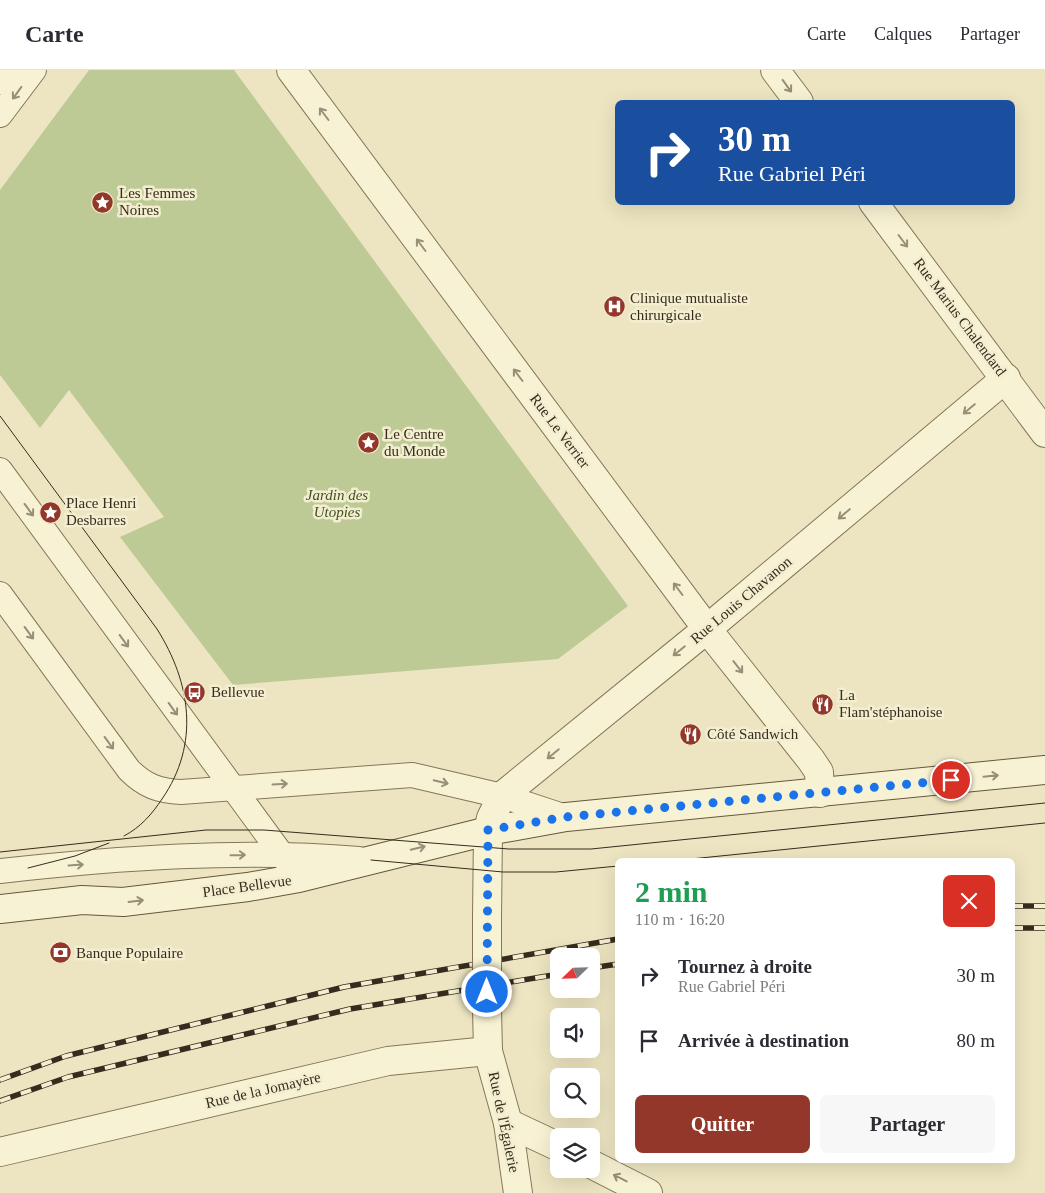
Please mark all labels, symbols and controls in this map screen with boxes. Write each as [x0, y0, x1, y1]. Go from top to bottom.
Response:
text: Carte [25, 21, 84, 47]
text: Carte [807, 24, 846, 44]
text: Calques [874, 24, 932, 44]
text: Partager [960, 24, 1020, 44]
one-way arrow [782, 79, 792, 93]
one-way arrow [12, 86, 22, 100]
one-way arrow [319, 108, 330, 121]
icon: right [635, 120, 700, 185]
text: 30 m [718, 120, 791, 159]
text: Rue Gabriel Péri [718, 161, 866, 186]
place label: Les Femmes Noires [119, 185, 195, 218]
place icon: Les Femmes Noires [91, 190, 115, 214]
one-way arrow [897, 234, 908, 247]
one-way arrow [416, 239, 427, 252]
street label: Rue Marius Chalendard [910, 255, 1010, 379]
place label: Clinique mutualiste chirurgicale [630, 290, 748, 323]
hospital icon: Clinique mutualiste chirurgicale [602, 295, 626, 319]
one-way arrow [513, 369, 524, 382]
street label: Rue Le Verrier [527, 391, 593, 471]
one-way arrow [963, 403, 976, 414]
place label: Le Centre du Monde [384, 426, 446, 459]
place icon: Le Centre du Monde [356, 431, 380, 455]
park label: Jardin des Utopies [306, 487, 368, 520]
place label: Place Henri Desbarres [66, 495, 136, 528]
place icon: Place Henri Desbarres [38, 500, 62, 524]
one-way arrow [23, 502, 34, 516]
one-way arrow [838, 508, 851, 519]
street label: Rue Louis Chavanon [687, 553, 795, 647]
one-way arrow [673, 583, 684, 596]
one-way arrow [24, 626, 34, 640]
one-way arrow [119, 634, 129, 648]
one-way arrow [673, 646, 686, 657]
one-way arrow [732, 660, 743, 673]
bus stop icon: Bellevue [183, 680, 207, 704]
place label: Bellevue [211, 684, 265, 700]
place label: La Flam'stéphanoise [839, 687, 943, 720]
restaurant icon: La Flam'stéphanoise [811, 692, 835, 716]
one-way arrow [168, 702, 178, 716]
restaurant icon: Côté Sandwich [679, 722, 703, 746]
place label: Côté Sandwich [707, 726, 799, 742]
one-way arrow [103, 736, 114, 749]
one-way arrow [547, 748, 560, 759]
pin [930, 759, 972, 801]
icon: arrive [937, 766, 965, 794]
one-way arrow [982, 771, 998, 781]
one-way arrow [433, 778, 449, 787]
one-way arrow [272, 780, 288, 789]
one-way arrow [409, 843, 425, 852]
one-way arrow [230, 850, 246, 860]
one-way arrow [68, 860, 84, 869]
street label: Place Bellevue [202, 872, 293, 900]
text: 2 min [635, 875, 708, 908]
button: close [943, 875, 995, 927]
one-way arrow [127, 896, 143, 906]
text: 110 m · 16:20 [635, 911, 725, 928]
bank icon: Banque Populaire [48, 941, 72, 965]
place label: Banque Populaire [76, 945, 183, 961]
north arrow [550, 948, 600, 998]
map controls [550, 948, 600, 1178]
text: Tournez à droite [678, 956, 812, 977]
icon: right [635, 962, 663, 990]
position arrow [460, 965, 512, 1017]
text: 30 m [956, 965, 995, 986]
text: Rue Gabriel Péri [678, 978, 786, 995]
button: sound [550, 1008, 600, 1058]
icon: arrive [635, 1027, 663, 1055]
text: Arrivée à destination [678, 1030, 849, 1051]
text: 80 m [956, 1030, 995, 1051]
button: search [550, 1068, 600, 1118]
street label: Rue de la Jomayère [204, 1069, 323, 1111]
street label: Rue de l'Égalerie [486, 1070, 523, 1174]
button: Quitter [635, 1095, 810, 1153]
button: Partager [820, 1095, 995, 1153]
button: layers [550, 1128, 600, 1178]
one-way arrow [613, 1173, 628, 1182]

